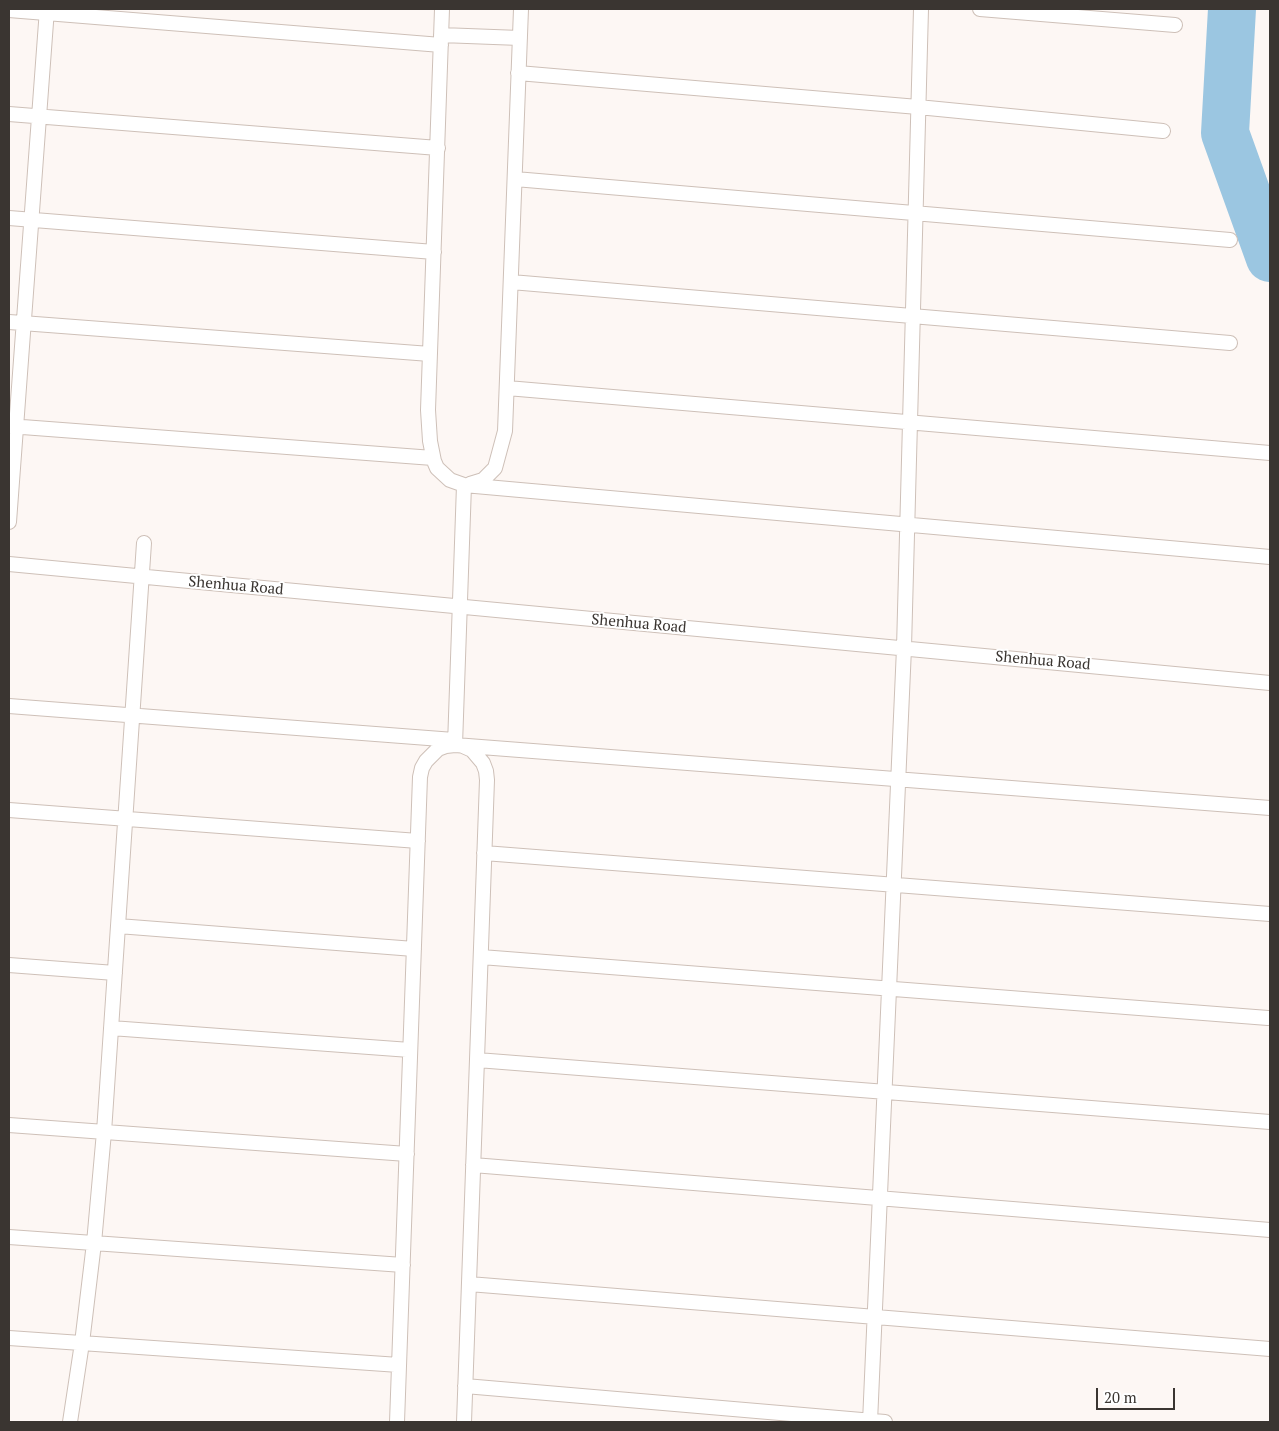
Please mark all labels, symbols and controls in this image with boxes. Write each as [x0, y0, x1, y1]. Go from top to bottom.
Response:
street label: Shenhua Road [188, 573, 284, 599]
street label: Shenhua Road [591, 611, 687, 637]
street label: Shenhua Road [995, 648, 1091, 674]
scale bar [1099, 1378, 1178, 1410]
text: 20 m [1104, 1387, 1137, 1407]

